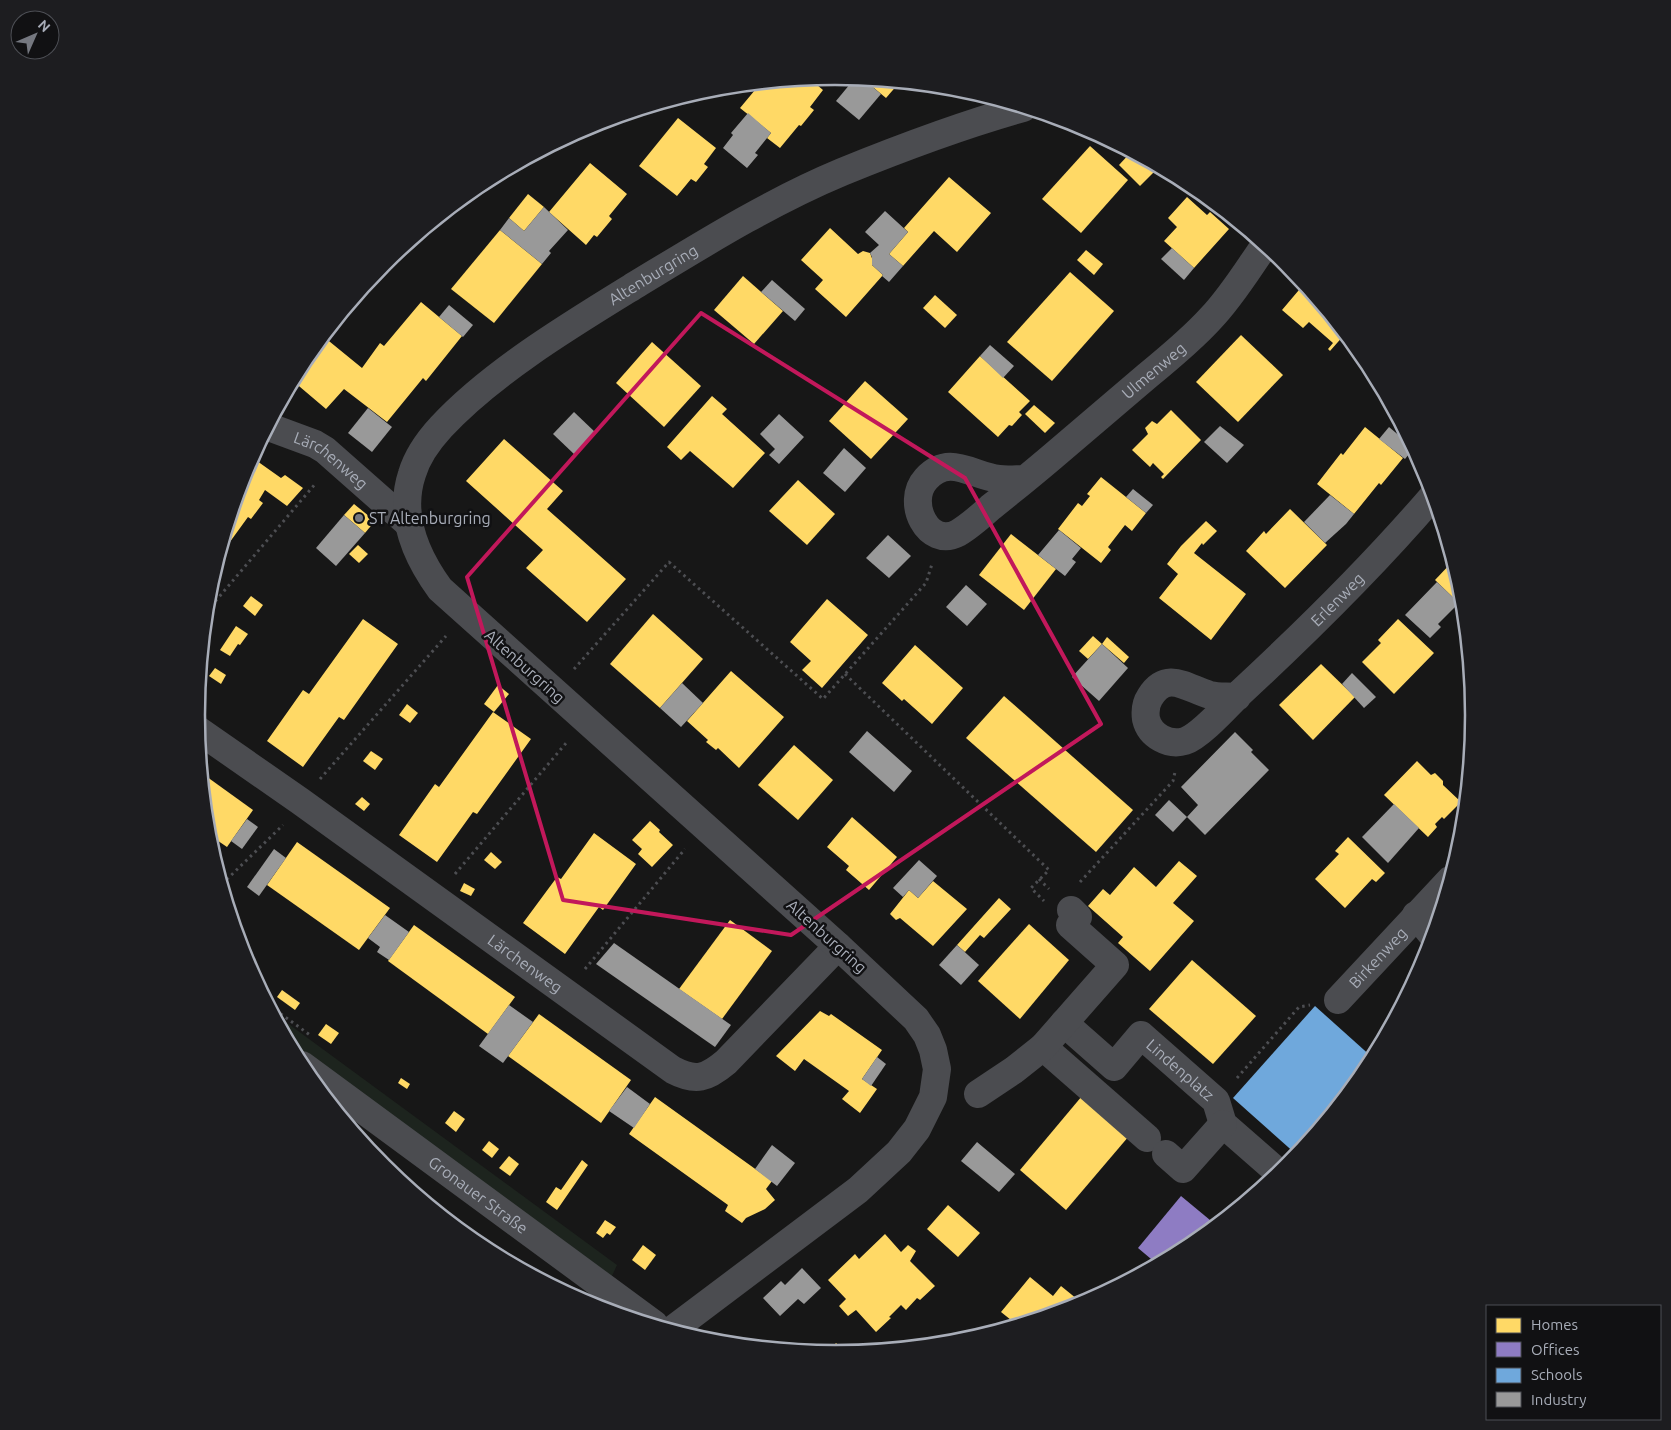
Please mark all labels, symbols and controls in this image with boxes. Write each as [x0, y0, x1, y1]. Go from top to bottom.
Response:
north arrow [10, 10, 60, 60]
text: N [35, 16, 54, 35]
street label: Altenburgring [605, 241, 701, 308]
street label: Ulmenweg [1118, 339, 1189, 402]
street label: Lärchenweg [291, 428, 371, 493]
place label: ST Altenburgring [369, 509, 491, 527]
marker: ST Altenburgring [353, 512, 365, 524]
street label: Erlenweg [1307, 569, 1367, 630]
street label: Altenburgring [482, 626, 568, 706]
street label: Altenburgring [784, 896, 870, 976]
street label: Birkenweg [1345, 924, 1410, 992]
street label: Lärchenweg [485, 931, 566, 996]
street label: Lindenplatz [1143, 1035, 1218, 1104]
street label: Gronauer Straße [425, 1152, 532, 1237]
legend [1486, 1305, 1661, 1420]
text: Homes [1531, 1316, 1578, 1333]
text: Offices [1531, 1341, 1579, 1358]
text: Schools [1531, 1366, 1582, 1383]
text: Industry [1531, 1391, 1586, 1408]

